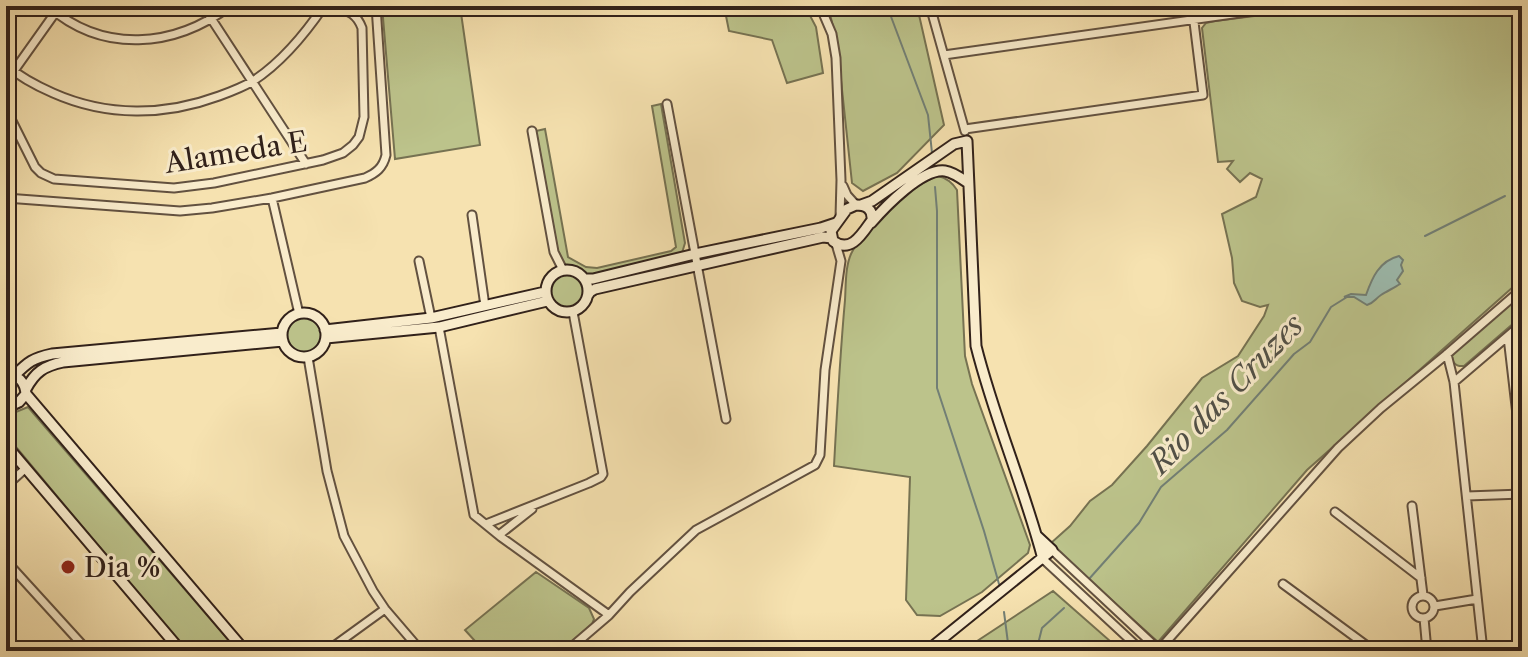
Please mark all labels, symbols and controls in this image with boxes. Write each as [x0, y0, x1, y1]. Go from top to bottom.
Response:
street label: Alameda E [161, 124, 310, 180]
water label: Rio das Cruzes [1139, 306, 1312, 483]
place label: Dia % [84, 550, 160, 584]
marker: Dia % [59, 558, 77, 576]

